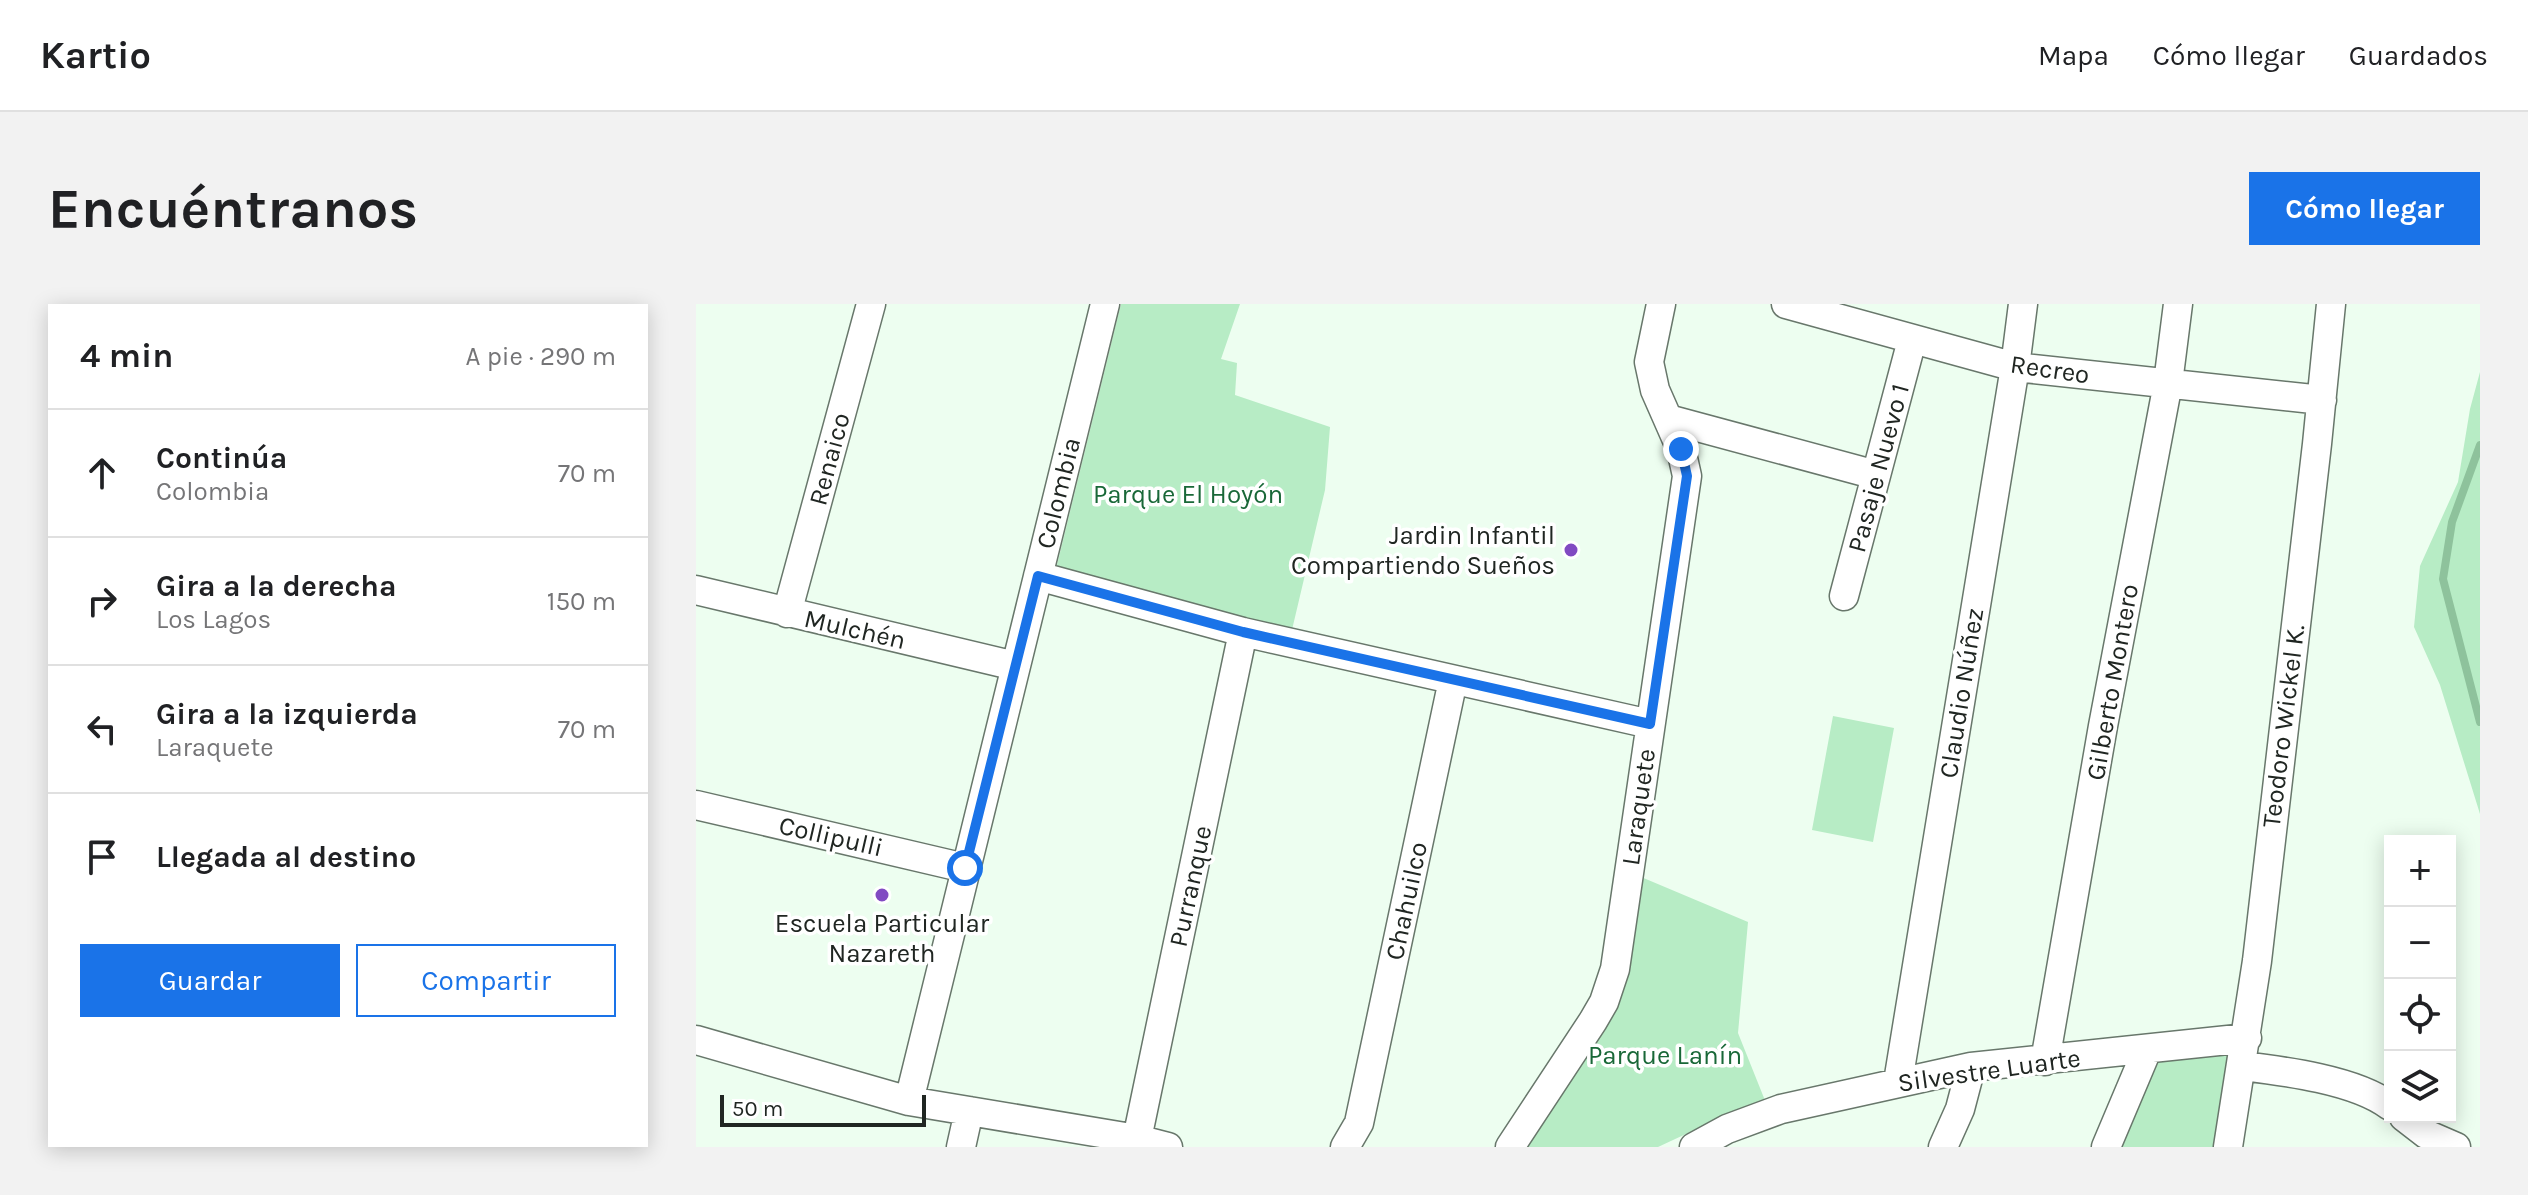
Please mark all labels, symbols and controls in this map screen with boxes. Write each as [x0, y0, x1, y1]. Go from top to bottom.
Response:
text: Kartio [40, 33, 151, 78]
text: Mapa [2038, 39, 2109, 72]
text: Cómo llegar [2153, 39, 2305, 72]
text: Guardados [2349, 39, 2488, 72]
button: Cómo llegar [2249, 172, 2480, 245]
text: Encuéntranos [48, 176, 418, 241]
text: 4 min [80, 336, 173, 376]
text: A pie · 290 m [466, 341, 616, 372]
street label: Recreo [2008, 349, 2092, 390]
street label: Pasaje Nuevo 1 [1841, 380, 1916, 556]
street label: Renaico [802, 409, 857, 509]
route end [1663, 431, 1699, 467]
street label: Colombia [1030, 434, 1087, 552]
text: Continúa [156, 440, 287, 476]
icon: ahead [80, 451, 124, 495]
text: 70 m [558, 458, 616, 489]
text: Colombia [156, 476, 269, 507]
park label: Parque El Hoyón [1093, 479, 1283, 510]
place label: Jardin Infantil Compartiendo Sueños [1291, 520, 1555, 581]
marker: Jardin Infantil Compartiendo Sueños [1562, 541, 1580, 559]
text: Gira a la derecha [156, 568, 397, 604]
icon: right [80, 579, 124, 623]
street label: Gilberto Montero [2080, 582, 2145, 783]
text: 150 m [547, 586, 616, 617]
street label: Mulchén [801, 603, 909, 656]
text: Los Lagos [156, 604, 271, 635]
street label: Claudio Núñez [1933, 606, 1990, 780]
street label: Teodoro Wickel K. [2256, 623, 2311, 829]
text: Gira a la izquierda [156, 696, 418, 732]
icon: left [80, 707, 124, 751]
text: 70 m [558, 714, 616, 745]
text: Laraquete [156, 732, 274, 763]
street label: Laraquete [1615, 747, 1662, 867]
street label: Collipulli [776, 809, 886, 863]
street label: Purranque [1163, 823, 1218, 950]
icon: arrive [80, 835, 124, 879]
map controls [2384, 835, 2456, 1123]
button: + [2384, 835, 2456, 907]
text: Llegada al destino [156, 839, 416, 875]
street label: Chahuilco [1379, 839, 1434, 963]
route start [947, 850, 983, 886]
marker: Escuela Particular Nazareth [873, 886, 891, 904]
button: − [2384, 907, 2456, 979]
place label: Escuela Particular Nazareth [775, 908, 990, 969]
button: Guardar [80, 944, 340, 1017]
button: Compartir [356, 944, 616, 1017]
button: locate [2384, 979, 2456, 1051]
park label: Parque Lanín [1588, 1040, 1742, 1071]
street label: Silvestre Luarte [1896, 1042, 2082, 1099]
button: layers [2384, 1051, 2456, 1123]
scale bar [720, 1091, 926, 1127]
text: 50 m [732, 1096, 783, 1122]

